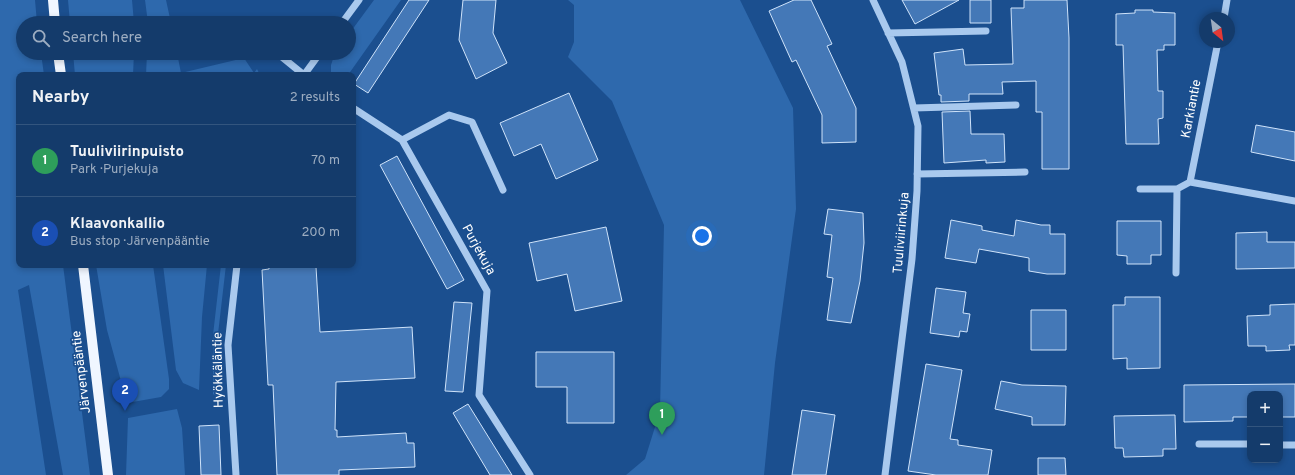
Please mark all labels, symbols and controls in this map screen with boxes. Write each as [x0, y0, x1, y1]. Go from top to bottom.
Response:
north arrow [1199, 12, 1235, 48]
search box [16, 16, 356, 60]
icon: search [30, 27, 52, 49]
text: Search here [62, 29, 142, 48]
street label: Karkiantie [1178, 78, 1206, 140]
text: Nearby [32, 87, 89, 109]
text: 2 results [290, 90, 340, 106]
text: Tuuliviirinpuisto [70, 143, 184, 162]
text: 1 [42, 153, 48, 169]
text: 70 m [311, 153, 340, 169]
text: Park · Purjekuja [70, 162, 158, 178]
street label: Tuuliviirinkuja [890, 192, 914, 274]
text: Klaavonkallio [70, 215, 165, 234]
street label: Purjekuja [458, 222, 498, 278]
text: 2 [41, 225, 49, 241]
text: 200 m [301, 225, 340, 241]
your location [692, 226, 712, 246]
text: Bus stop · Järvenpääntie [70, 234, 210, 250]
street label: Järvenpääntie [69, 330, 95, 414]
street label: Hyökkäläntie [210, 332, 228, 408]
pin: 2 [112, 378, 138, 411]
map controls [1247, 391, 1283, 463]
button: + [1247, 391, 1283, 427]
pin: 1 [649, 402, 675, 435]
button: − [1247, 427, 1283, 463]

